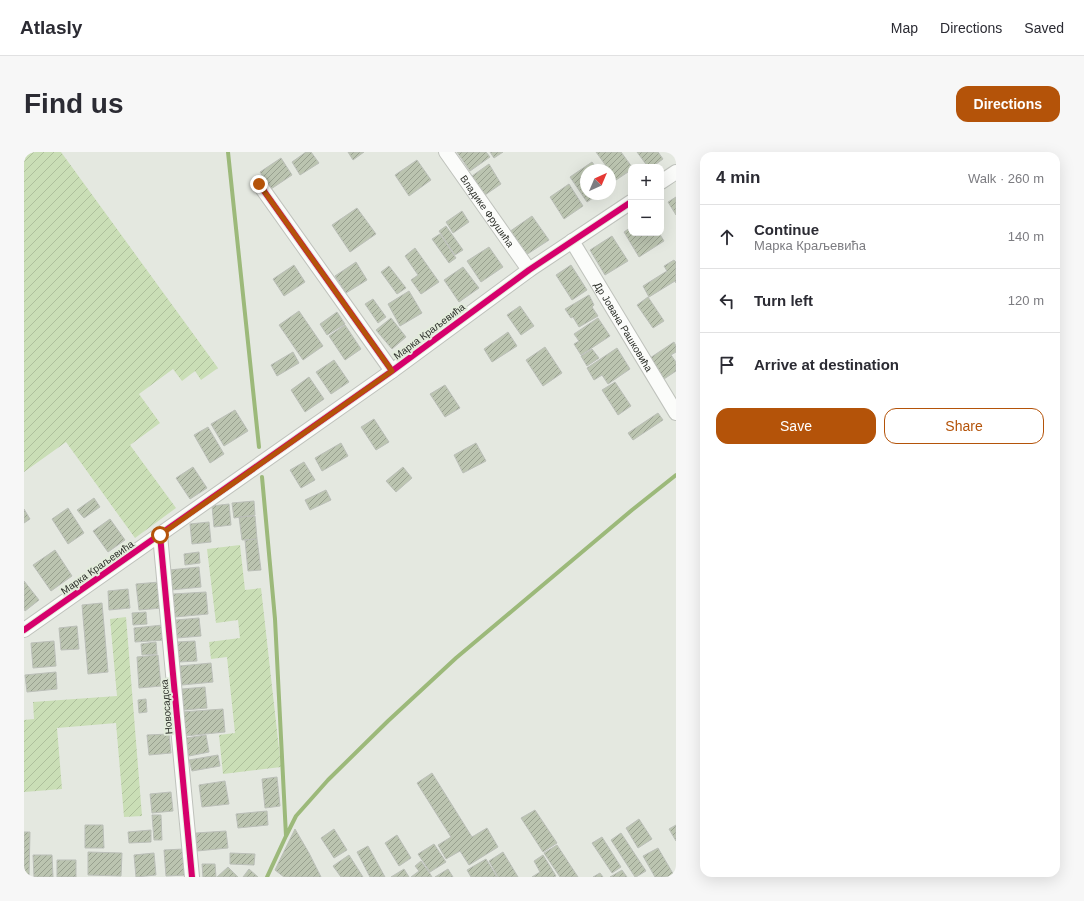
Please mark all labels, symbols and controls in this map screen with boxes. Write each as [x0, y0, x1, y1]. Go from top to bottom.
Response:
text: Atlasly [20, 17, 82, 38]
text: Map [891, 20, 918, 36]
text: Directions [940, 20, 1002, 36]
text: Saved [1024, 20, 1064, 36]
button: Directions [956, 86, 1060, 122]
text: Find us [24, 88, 124, 119]
north arrow [580, 164, 616, 200]
map controls [628, 164, 664, 236]
button: + [628, 164, 664, 200]
text: 4 min [716, 168, 760, 187]
text: Walk · 260 m [968, 171, 1044, 186]
street label: Владике Фрушића [458, 173, 516, 250]
route end [250, 175, 268, 193]
button: − [628, 200, 664, 236]
text: Continue [754, 221, 819, 238]
icon: ahead [716, 226, 738, 248]
text: 140 m [1008, 229, 1044, 244]
text: Марка Краљевића [754, 238, 866, 253]
street label: Др Јована Рашковића [592, 280, 655, 374]
icon: left [716, 290, 738, 312]
text: Turn left [754, 292, 813, 309]
text: 120 m [1008, 293, 1044, 308]
street label: Марка Краљевића [392, 301, 467, 362]
icon: arrive [716, 354, 738, 376]
text: Arrive at destination [754, 356, 899, 373]
button: Save [716, 408, 876, 444]
button: Share [884, 408, 1044, 444]
route start [151, 526, 169, 544]
street label: Марка Краљевића [59, 538, 136, 597]
street label: Новосадска [159, 679, 174, 735]

